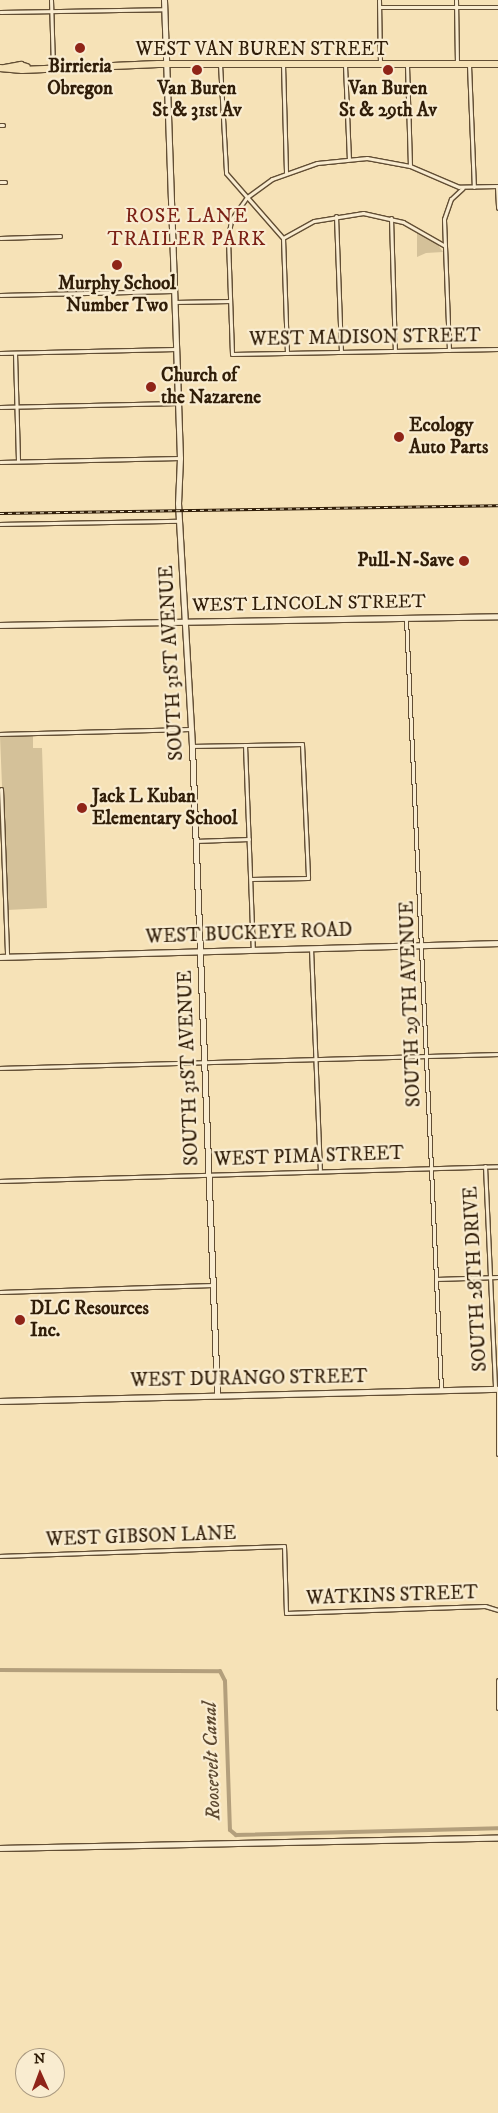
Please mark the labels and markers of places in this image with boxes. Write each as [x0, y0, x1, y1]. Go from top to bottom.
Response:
marker: Birrieria Obregon [74, 42, 86, 54]
place label: Birrieria Obregon [47, 56, 113, 100]
marker: Van Buren St & 31st Av [191, 64, 203, 76]
marker: Van Buren St & 29th Av [382, 64, 394, 76]
place label: Van Buren St & 31st Av [152, 78, 242, 122]
place label: Van Buren St & 29th Av [339, 78, 437, 122]
marker: Murphy School Number Two [111, 259, 123, 271]
place label: Murphy School Number Two [58, 273, 176, 317]
place label: Church of the Nazarene [161, 365, 261, 409]
marker: Church of the Nazarene [145, 381, 157, 393]
place label: Ecology Auto Parts [409, 415, 488, 459]
marker: Ecology Auto Parts [393, 431, 405, 443]
place label: Pull-N-Save [357, 550, 454, 572]
marker: Pull-N-Save [458, 555, 470, 567]
place label: Jack L Kuban Elementary School [92, 786, 237, 830]
marker: Jack L Kuban Elementary School [76, 802, 88, 814]
place label: DLC Resources Inc. [30, 1298, 149, 1342]
marker: DLC Resources Inc. [14, 1314, 26, 1326]

